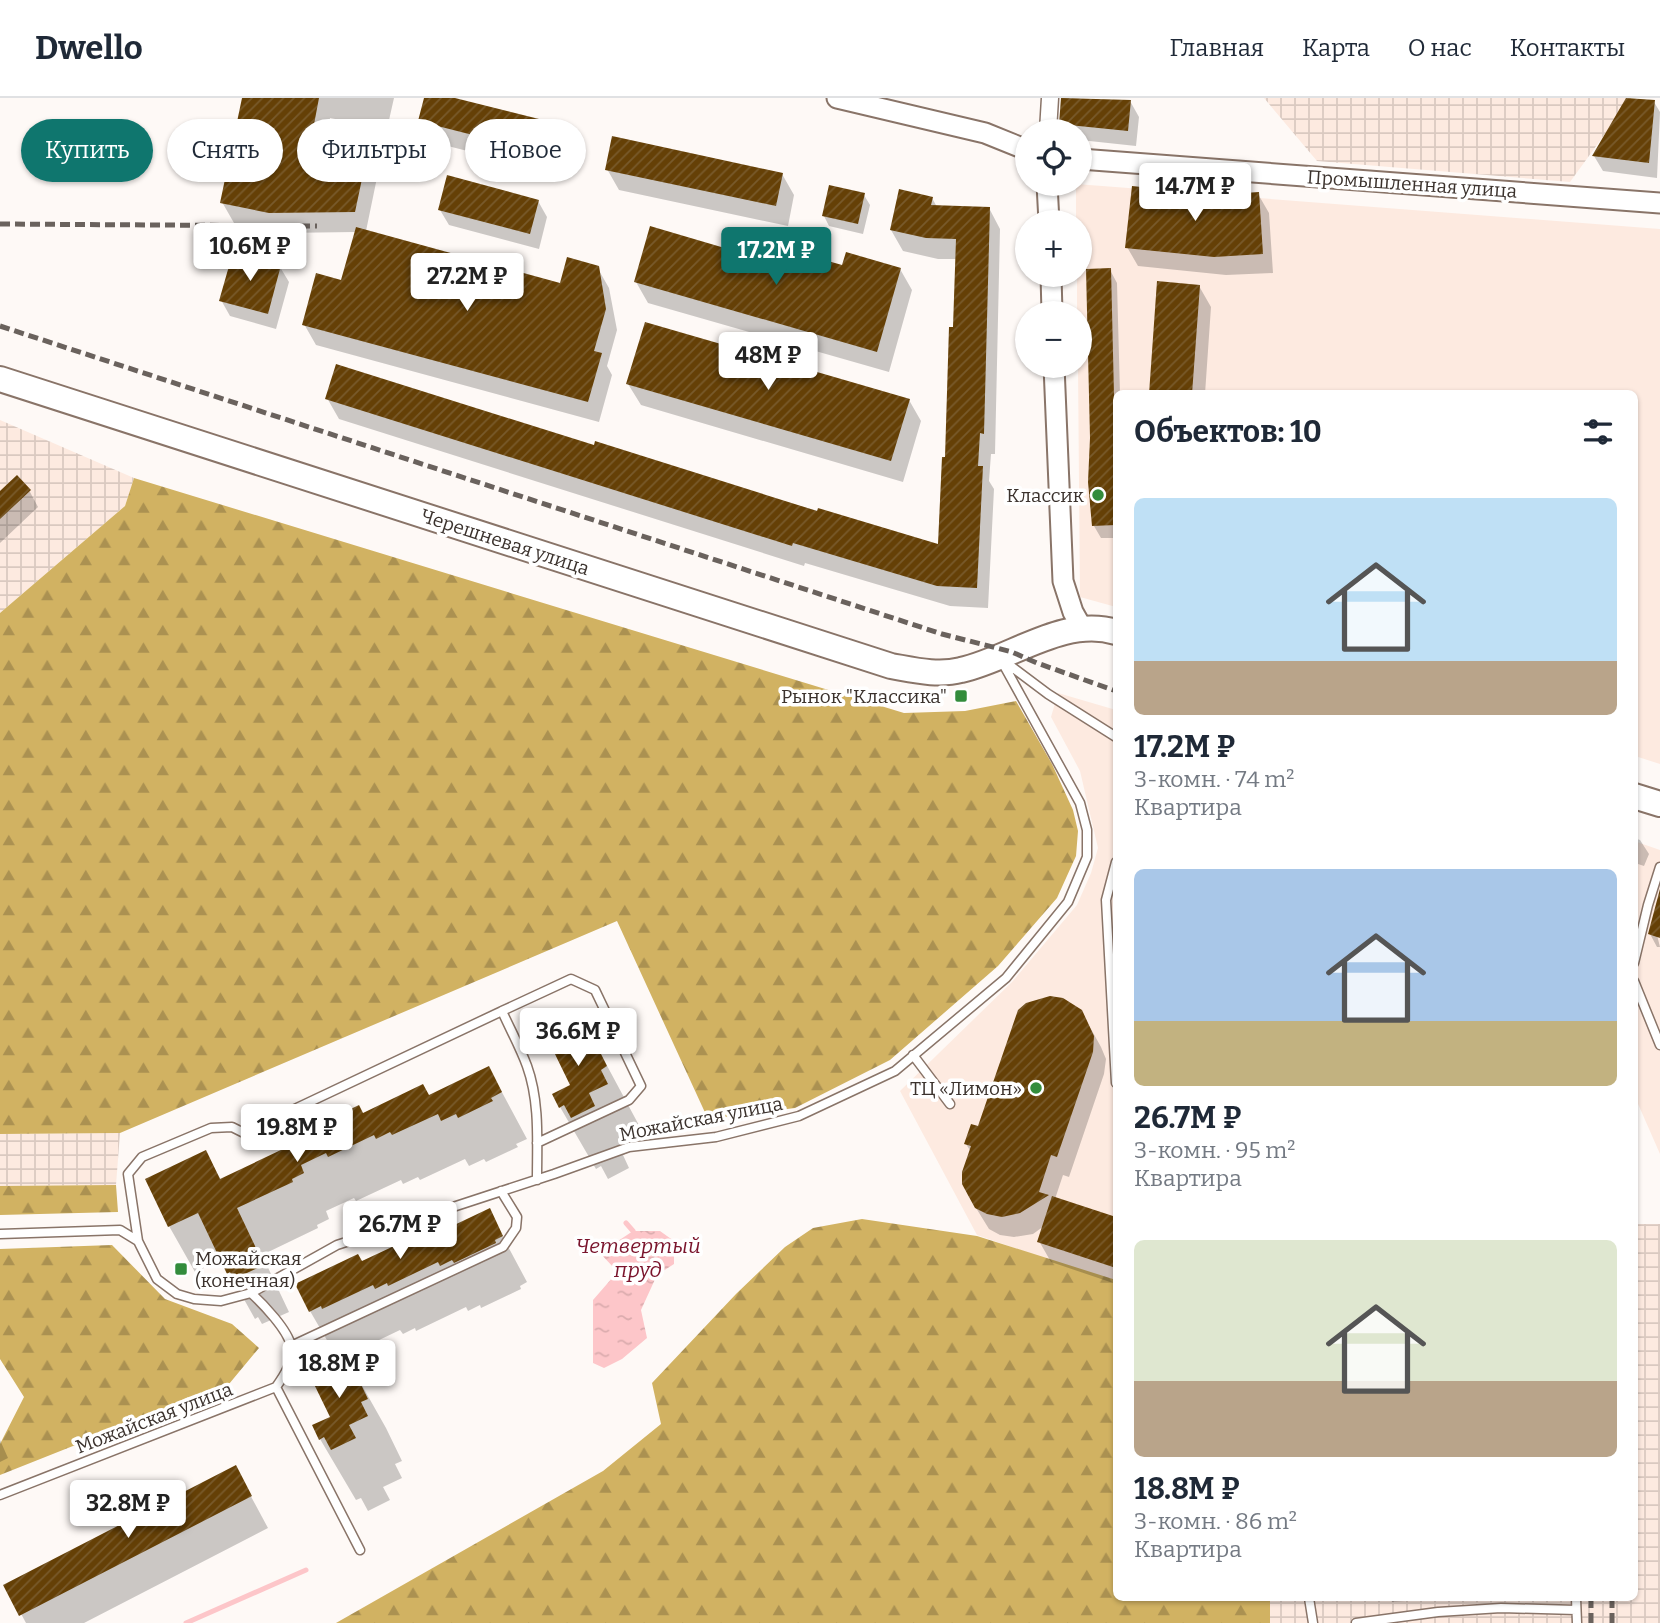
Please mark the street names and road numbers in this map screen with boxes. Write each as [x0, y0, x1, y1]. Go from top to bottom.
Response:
street label: Промышленная улица [1306, 165, 1519, 203]
street label: Черешневая улица [418, 504, 593, 580]
street label: Можайская улица [617, 1092, 785, 1146]
street label: Можайская улица [72, 1377, 236, 1459]

